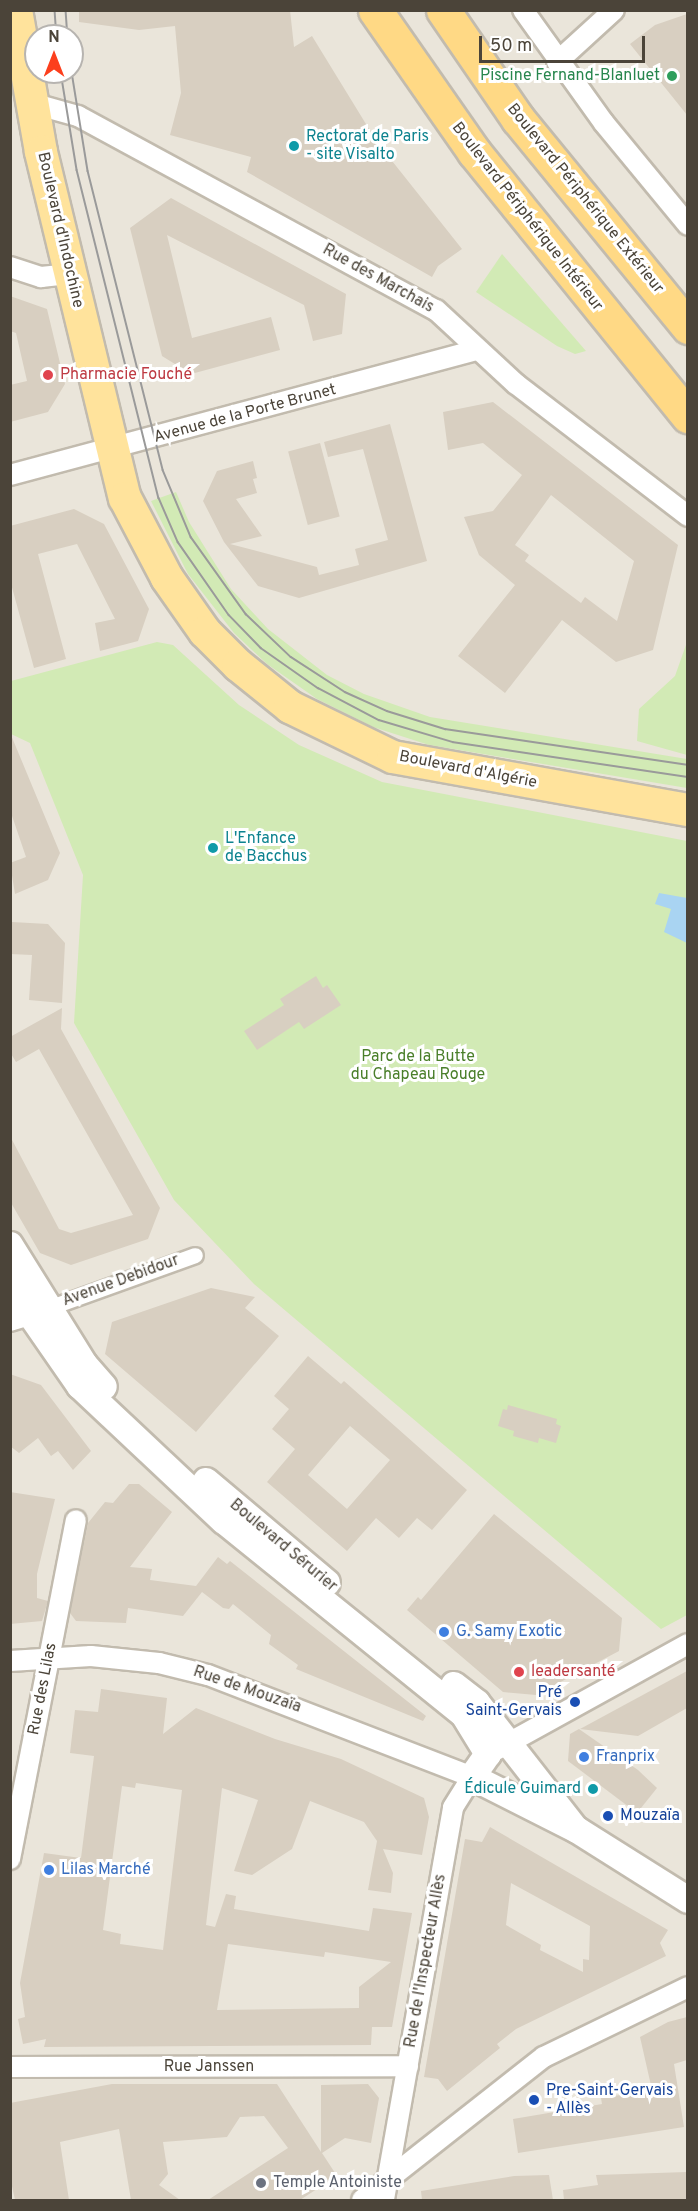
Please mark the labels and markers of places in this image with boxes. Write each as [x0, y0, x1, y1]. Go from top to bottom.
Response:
place label: Piscine Fernand-Blanluet [480, 66, 660, 86]
marker: Piscine Fernand-Blanluet [665, 69, 679, 83]
place label: Rectorat de Paris - site Visalto [306, 127, 429, 165]
marker: Rectorat de Paris - site Visalto [287, 139, 301, 153]
place label: Pharmacie Fouché [60, 365, 192, 385]
marker: Pharmacie Fouché [41, 368, 55, 382]
place label: L'Enfance de Bacchus [225, 829, 307, 867]
marker: L'Enfance de Bacchus [206, 841, 220, 855]
place label: G. Samy Exotic [456, 1622, 562, 1642]
marker: G. Samy Exotic [437, 1625, 451, 1639]
place label: leadersanté [531, 1662, 615, 1682]
marker: leadersanté [512, 1665, 526, 1679]
place label: Pré Saint-Gervais [465, 1683, 562, 1721]
marker: Pré Saint-Gervais [566, 1693, 584, 1711]
place label: Franprix [596, 1747, 655, 1767]
marker: Franprix [577, 1750, 591, 1764]
place label: Édicule Guimard [464, 1779, 581, 1799]
marker: Édicule Guimard [586, 1782, 600, 1796]
place label: Mouzaïa [620, 1806, 680, 1826]
marker: Mouzaïa [601, 1809, 615, 1823]
place label: Lilas Marché [61, 1860, 151, 1880]
marker: Lilas Marché [42, 1863, 56, 1877]
place label: Pre-Saint-Gervais - Allès [546, 2081, 673, 2119]
marker: Pre-Saint-Gervais - Allès [527, 2093, 541, 2107]
place label: Temple Antoiniste [273, 2173, 402, 2193]
marker: Temple Antoiniste [254, 2176, 268, 2190]

